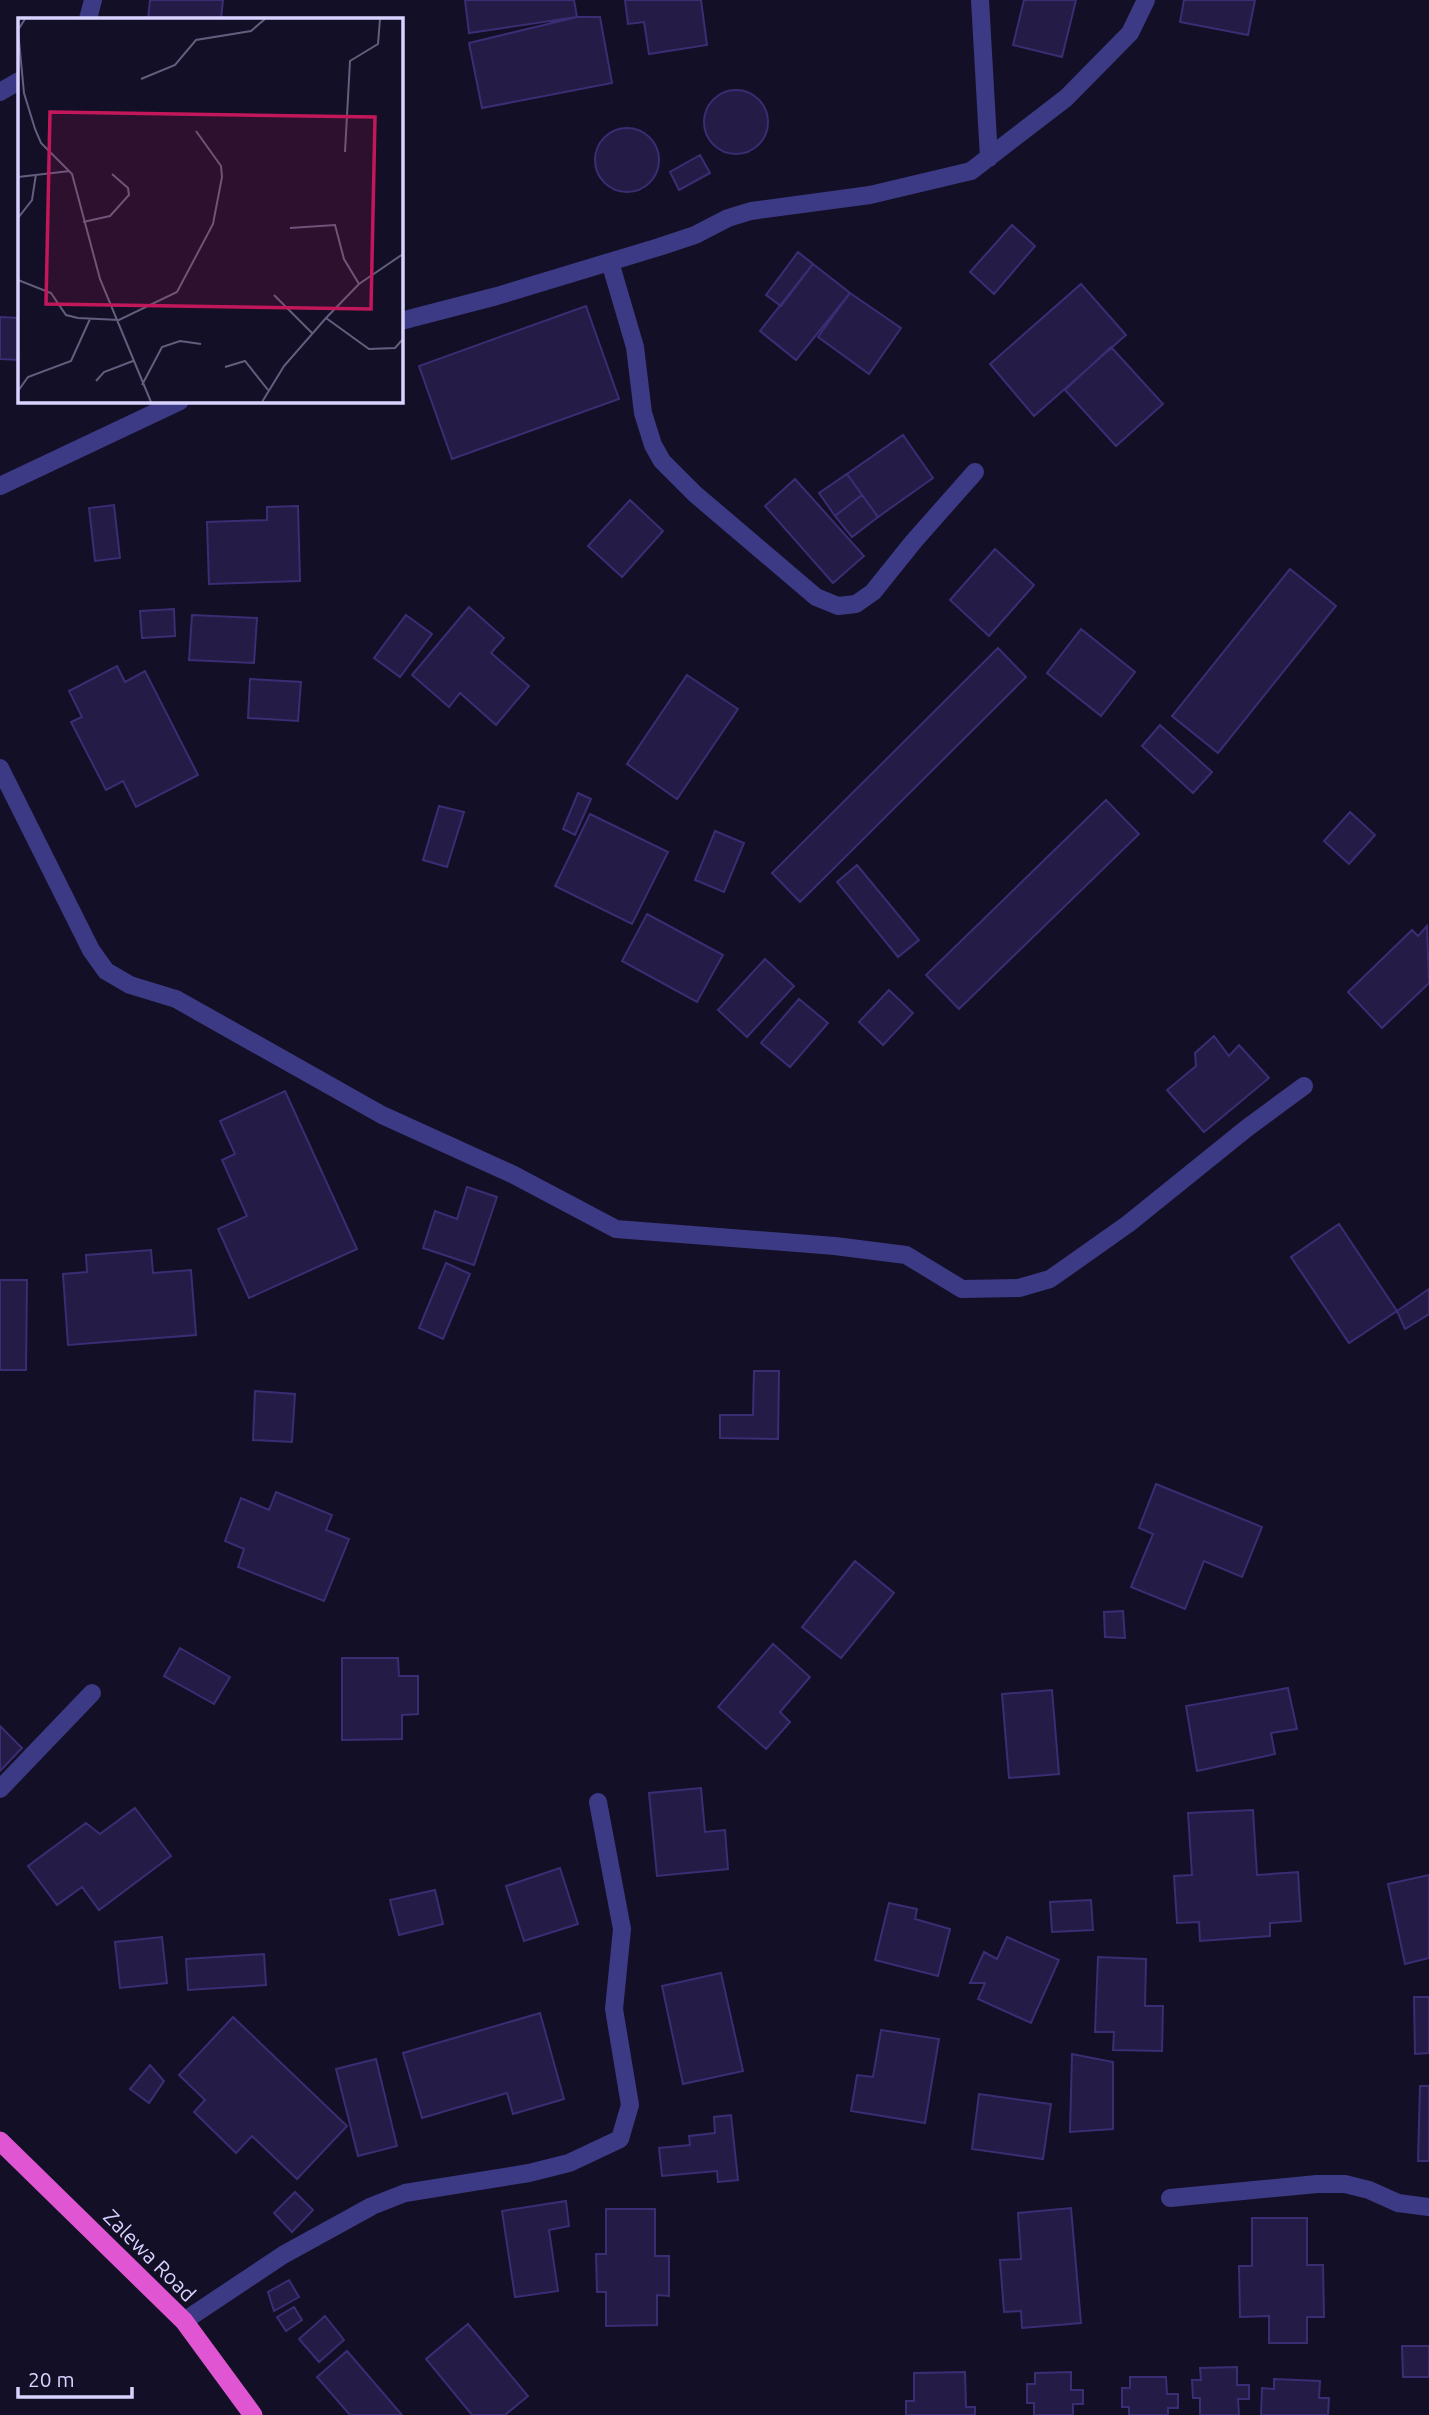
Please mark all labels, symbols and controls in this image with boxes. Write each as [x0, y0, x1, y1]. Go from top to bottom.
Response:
inset map [18, 18, 402, 402]
street label: Zalewa Road [99, 2204, 201, 2306]
scale bar [18, 2356, 131, 2400]
text: 20 m [28, 2367, 75, 2391]

